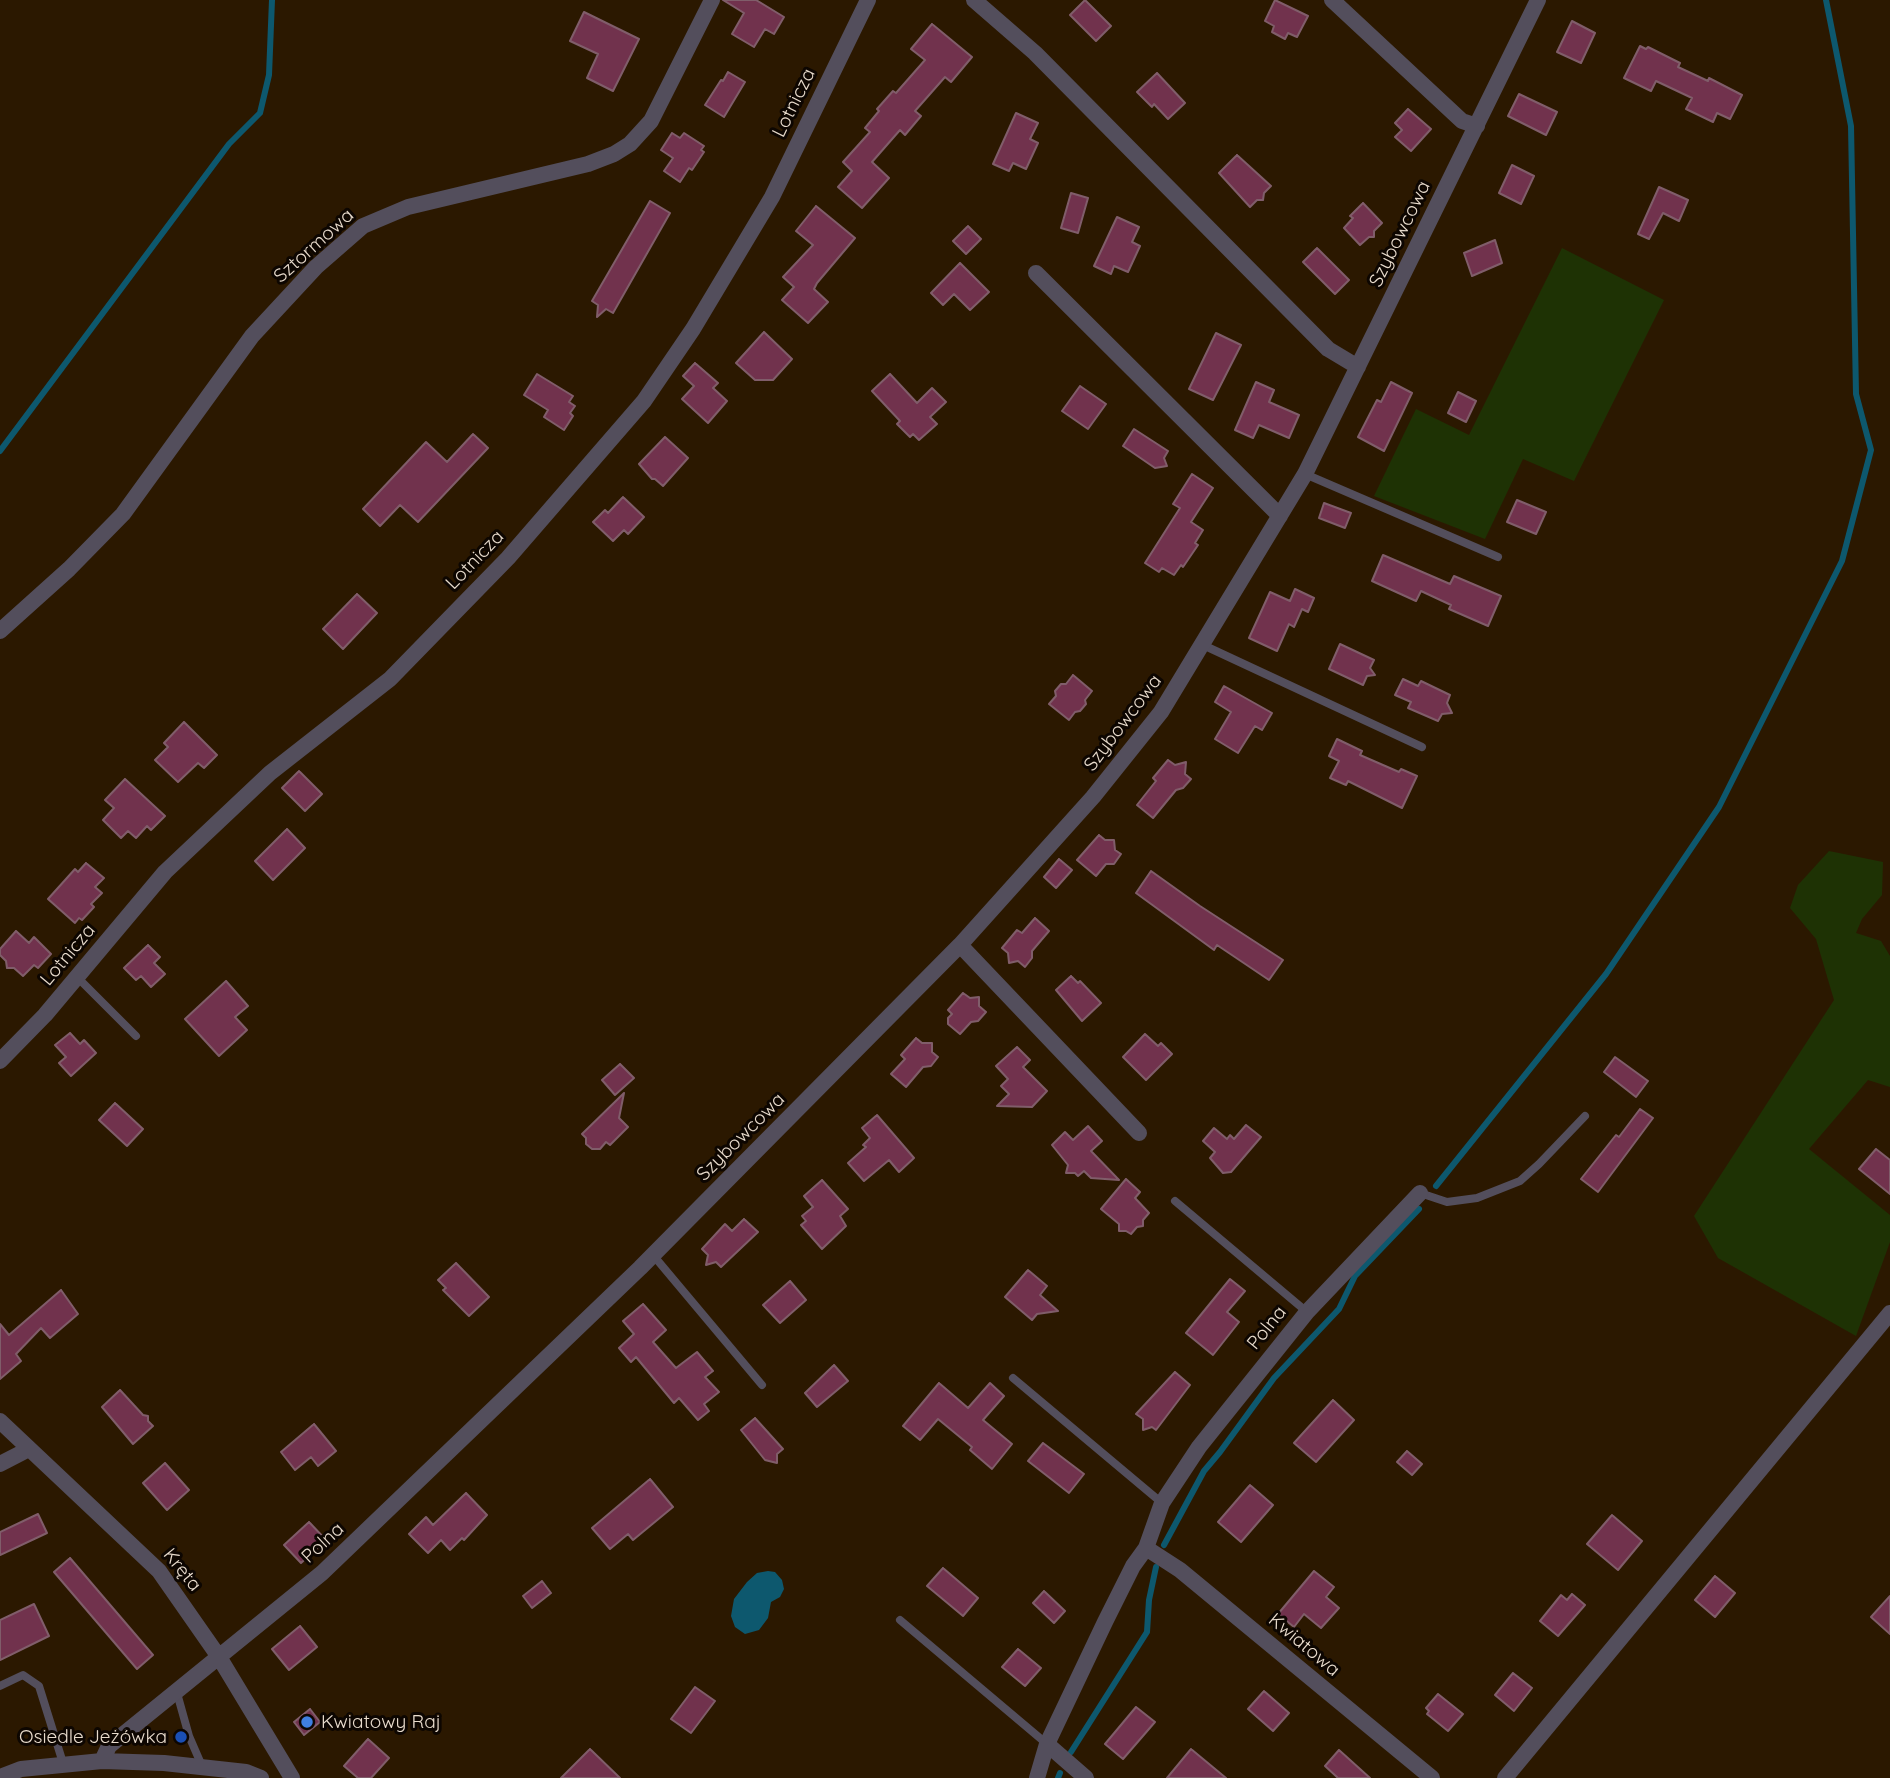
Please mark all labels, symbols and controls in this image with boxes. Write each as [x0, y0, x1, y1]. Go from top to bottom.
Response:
street label: Lotnicza [768, 65, 820, 141]
street label: Szybowcowa [1365, 177, 1435, 291]
street label: Sztormowa [269, 204, 359, 288]
street label: Lotnicza [441, 526, 509, 594]
street label: Szybowcowa [1079, 670, 1167, 776]
street label: Lotnicza [36, 920, 100, 990]
street label: Szybowcowa [692, 1088, 790, 1186]
street label: Polna [1243, 1302, 1291, 1354]
street label: Polna [297, 1518, 349, 1568]
street label: Kręta [158, 1544, 206, 1596]
street label: Kwiatowa [1264, 1609, 1344, 1681]
place label: Kwiatowy Raj [321, 1711, 441, 1733]
marker: Kwiatowy Raj [299, 1714, 315, 1730]
place label: Osiedle Jeżówka [19, 1726, 167, 1748]
marker: Osiedle Jeżówka [173, 1729, 189, 1745]

